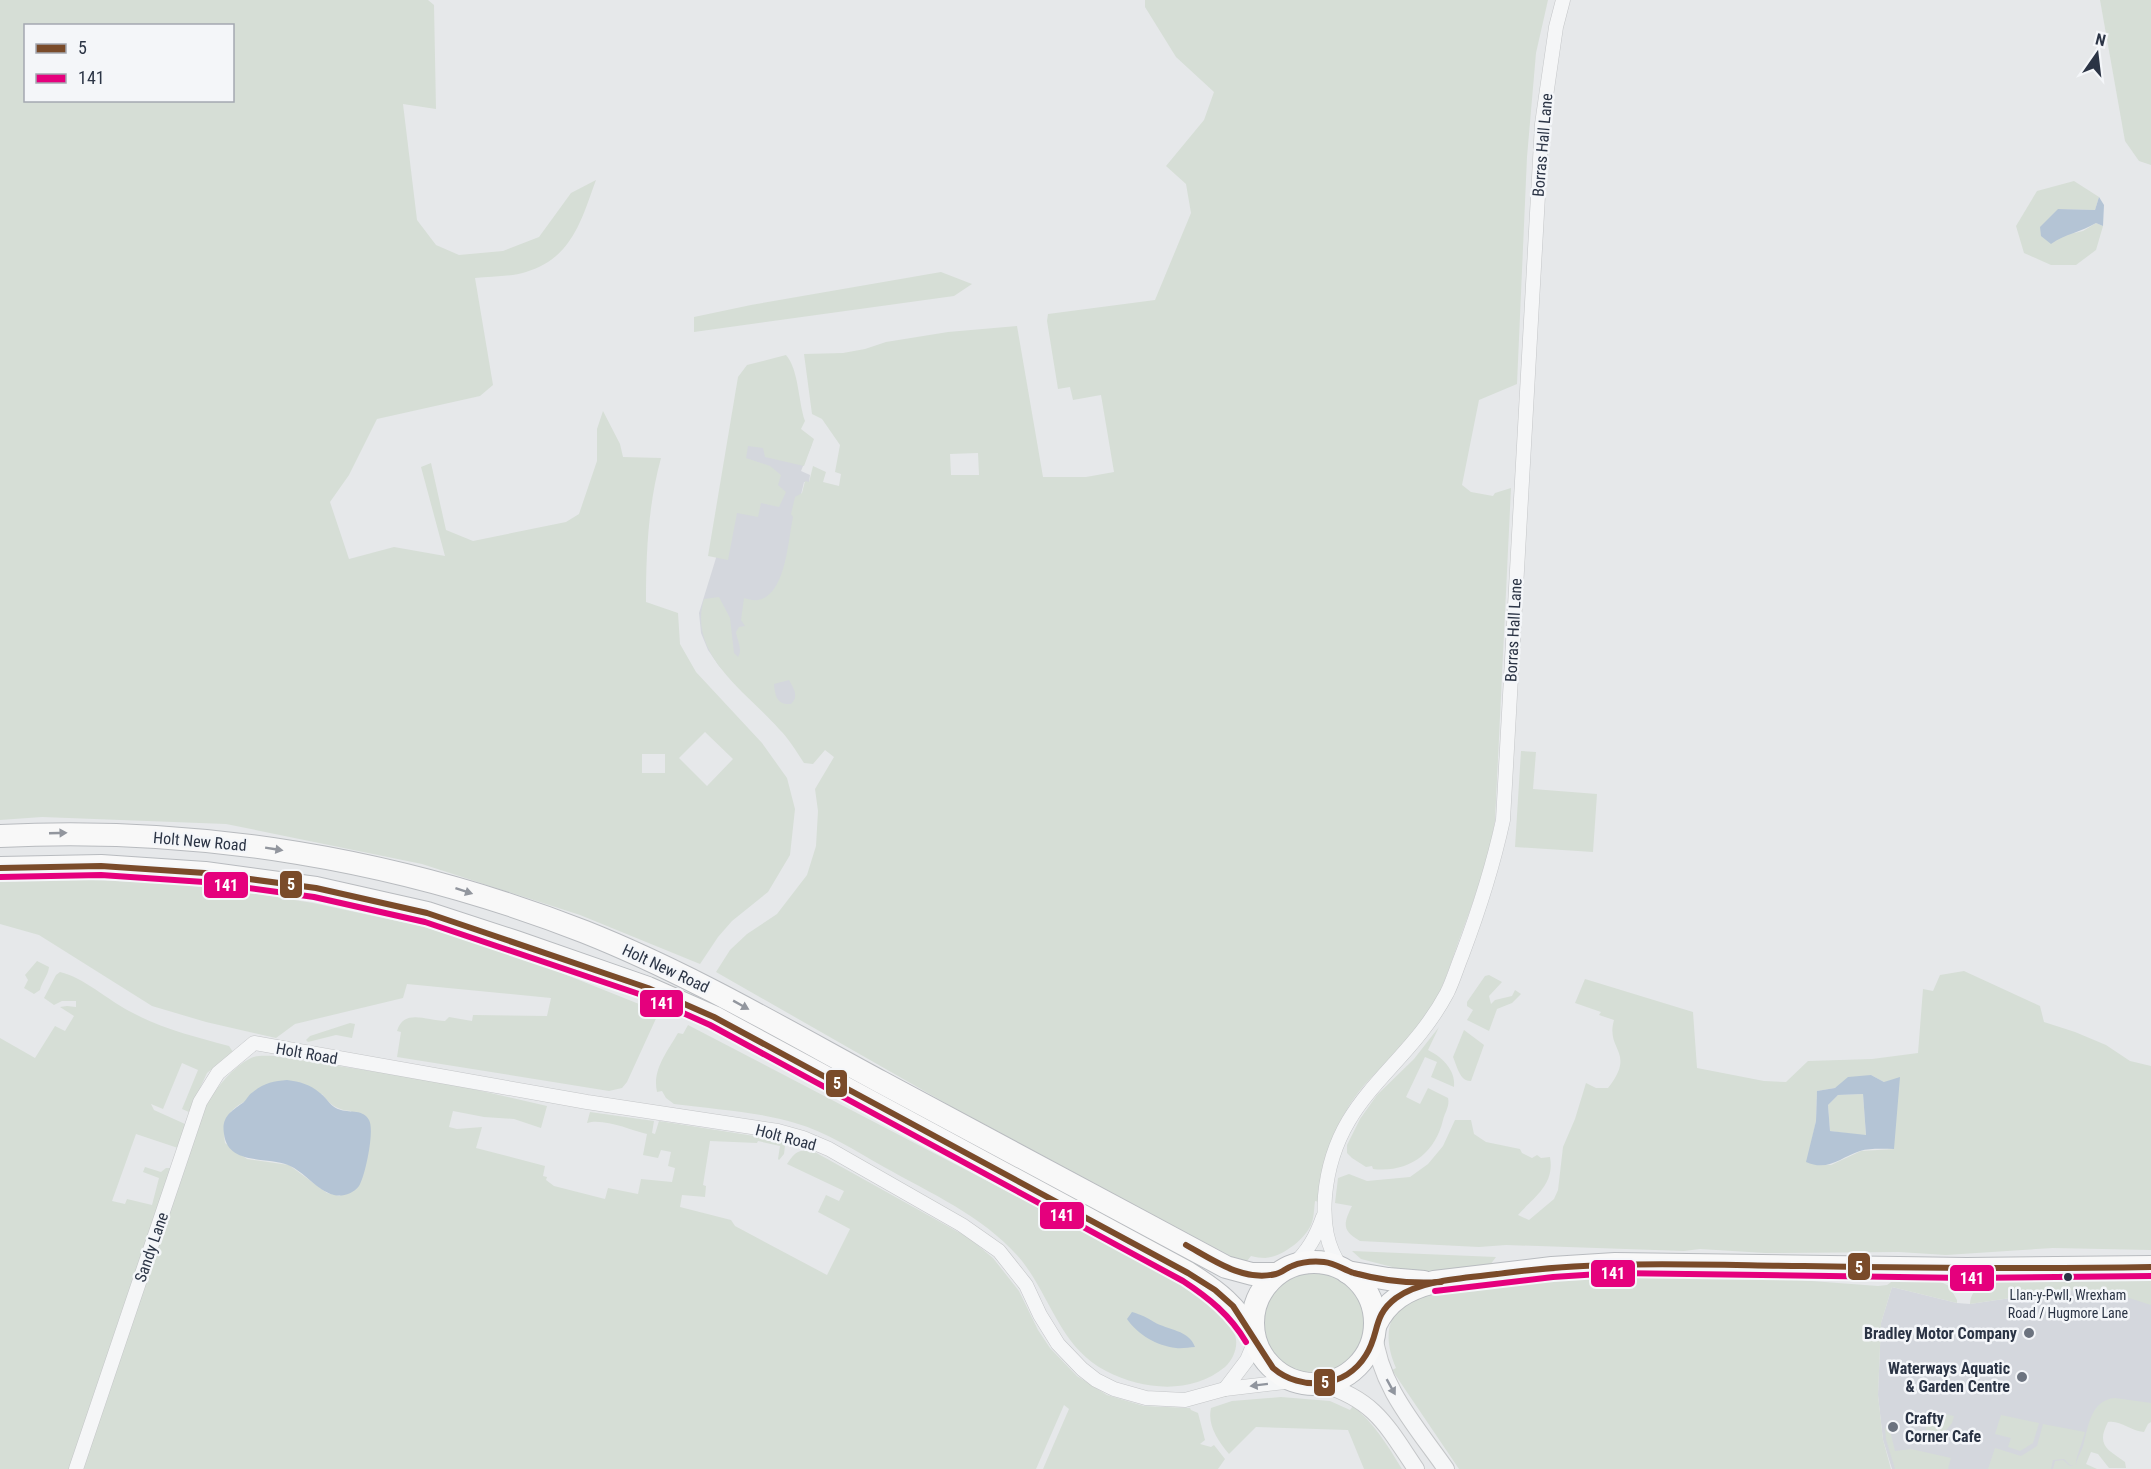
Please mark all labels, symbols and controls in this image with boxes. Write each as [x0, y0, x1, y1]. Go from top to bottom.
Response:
legend [24, 24, 234, 102]
north arrow [2067, 24, 2127, 84]
text: N [2093, 30, 2108, 50]
text: 5 [78, 37, 87, 58]
text: 141 [78, 67, 105, 88]
street label: Borras Hall Lane [1529, 92, 1556, 198]
street label: Borras Hall Lane [1501, 578, 1526, 682]
one-way arrow [49, 828, 68, 838]
street label: Holt New Road [152, 828, 247, 855]
one-way arrow [264, 844, 283, 853]
line badge: 5 [279, 870, 303, 899]
line badge: 141 [203, 871, 249, 899]
text: 5 [287, 875, 295, 894]
text: 141 [214, 876, 238, 895]
one-way arrow [455, 886, 473, 896]
street label: Holt New Road [619, 940, 712, 997]
line badge: 141 [639, 989, 684, 1018]
text: 141 [650, 994, 674, 1013]
one-way arrow [732, 1000, 749, 1010]
street label: Holt Road [275, 1039, 339, 1068]
line badge: 5 [825, 1069, 848, 1098]
text: 5 [833, 1074, 841, 1093]
street label: Holt Road [753, 1120, 818, 1155]
line badge: 141 [1039, 1201, 1085, 1230]
text: 141 [1050, 1206, 1074, 1225]
street label: Sandy Lane [131, 1210, 172, 1285]
line badge: 5 [1847, 1252, 1871, 1281]
text: 5 [1855, 1258, 1863, 1277]
line badge: 141 [1590, 1259, 1636, 1288]
text: 141 [1601, 1264, 1625, 1283]
line badge: 141 [1949, 1264, 1995, 1292]
text: 141 [1960, 1269, 1984, 1288]
marker: Llan-y-Pwll, Wrexham Road / Hugmore Lane [2062, 1271, 2074, 1283]
place label: Llan-y-Pwll, Wrexham Road / Hugmore Lane [2008, 1287, 2129, 1321]
place label: Bradley Motor Company [1864, 1324, 2017, 1343]
marker: Bradley Motor Company [2022, 1326, 2036, 1340]
place label: Waterways Aquatic & Garden Centre [1888, 1359, 2010, 1396]
line badge: 5 [1313, 1368, 1336, 1397]
marker: Waterways Aquatic & Garden Centre [2015, 1370, 2029, 1384]
text: 5 [1321, 1373, 1329, 1392]
one-way arrow [1386, 1379, 1396, 1396]
one-way arrow [1250, 1380, 1269, 1389]
place label: Crafty Corner Cafe [1905, 1409, 1982, 1446]
marker: Crafty Corner Cafe [1886, 1420, 1900, 1434]

